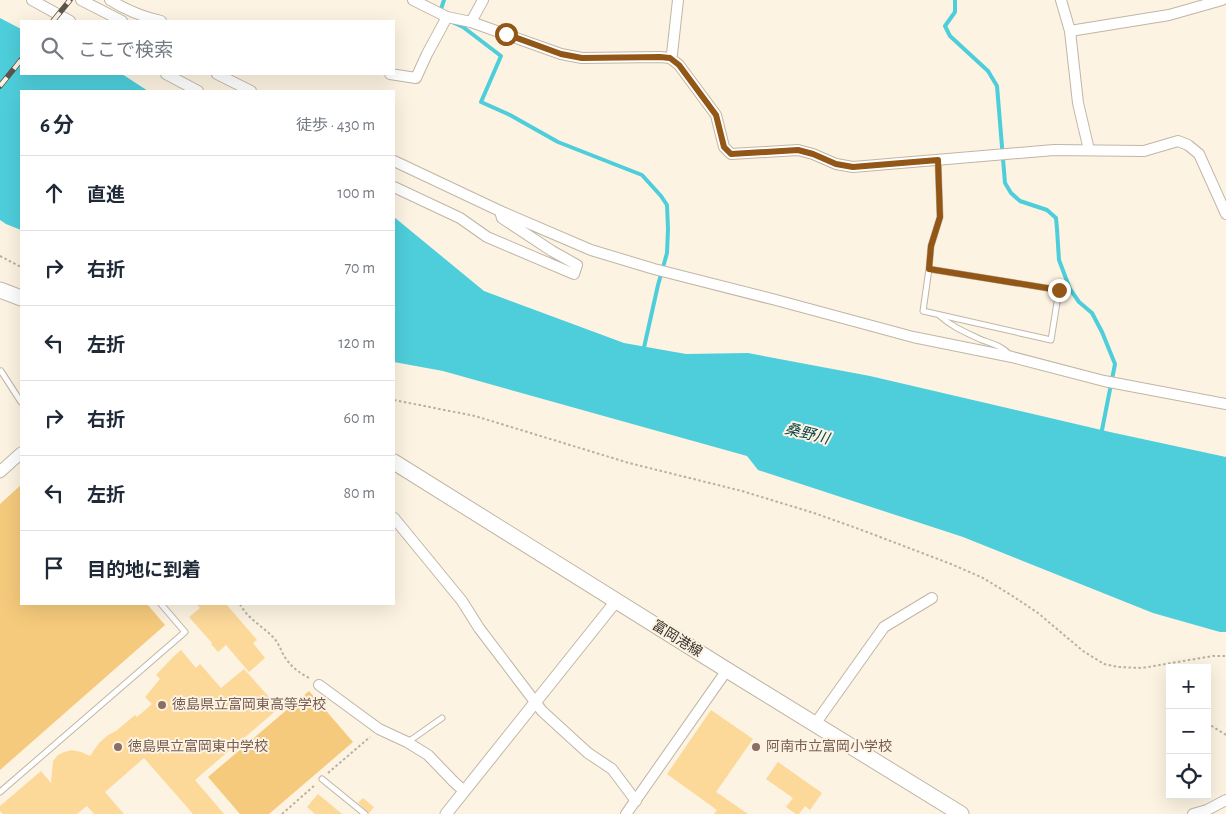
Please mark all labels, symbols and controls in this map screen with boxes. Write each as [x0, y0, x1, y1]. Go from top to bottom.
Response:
search box [20, 20, 395, 75]
route start [495, 23, 518, 46]
icon: search [38, 34, 66, 62]
text: ここで検索 [78, 41, 173, 60]
text: 6 分 [40, 115, 74, 136]
text: 徒歩 · 430 m [296, 117, 375, 133]
icon: ahead [40, 179, 68, 207]
text: 100 m [337, 185, 375, 201]
text: 直進 [87, 186, 125, 205]
icon: right [40, 254, 68, 282]
text: 70 m [344, 260, 375, 276]
text: 右折 [87, 261, 125, 280]
route end [1048, 279, 1071, 302]
icon: left [40, 329, 68, 357]
text: 120 m [338, 335, 375, 351]
text: 左折 [87, 336, 125, 355]
icon: right [40, 404, 68, 432]
text: 60 m [344, 410, 375, 426]
text: 右折 [87, 411, 125, 430]
water label: 桑野川 [783, 420, 833, 447]
icon: left [40, 479, 68, 507]
text: 80 m [344, 485, 375, 501]
text: 左折 [87, 486, 125, 505]
icon: arrive [40, 554, 68, 582]
text: 目的地に到着 [87, 561, 201, 580]
street label: 富岡港線 [650, 617, 705, 660]
map controls [1166, 664, 1211, 799]
button: + [1166, 664, 1211, 709]
place label: 徳島県立富岡東高等学校 [172, 696, 326, 712]
marker: 徳島県立富岡東高等学校 [156, 699, 168, 711]
button: − [1166, 709, 1211, 754]
place label: 徳島県立富岡東中学校 [128, 739, 268, 754]
place label: 阿南市立富岡小学校 [766, 739, 892, 754]
marker: 徳島県立富岡東中学校 [112, 741, 124, 753]
marker: 阿南市立富岡小学校 [750, 741, 762, 753]
button: locate [1166, 754, 1211, 799]

